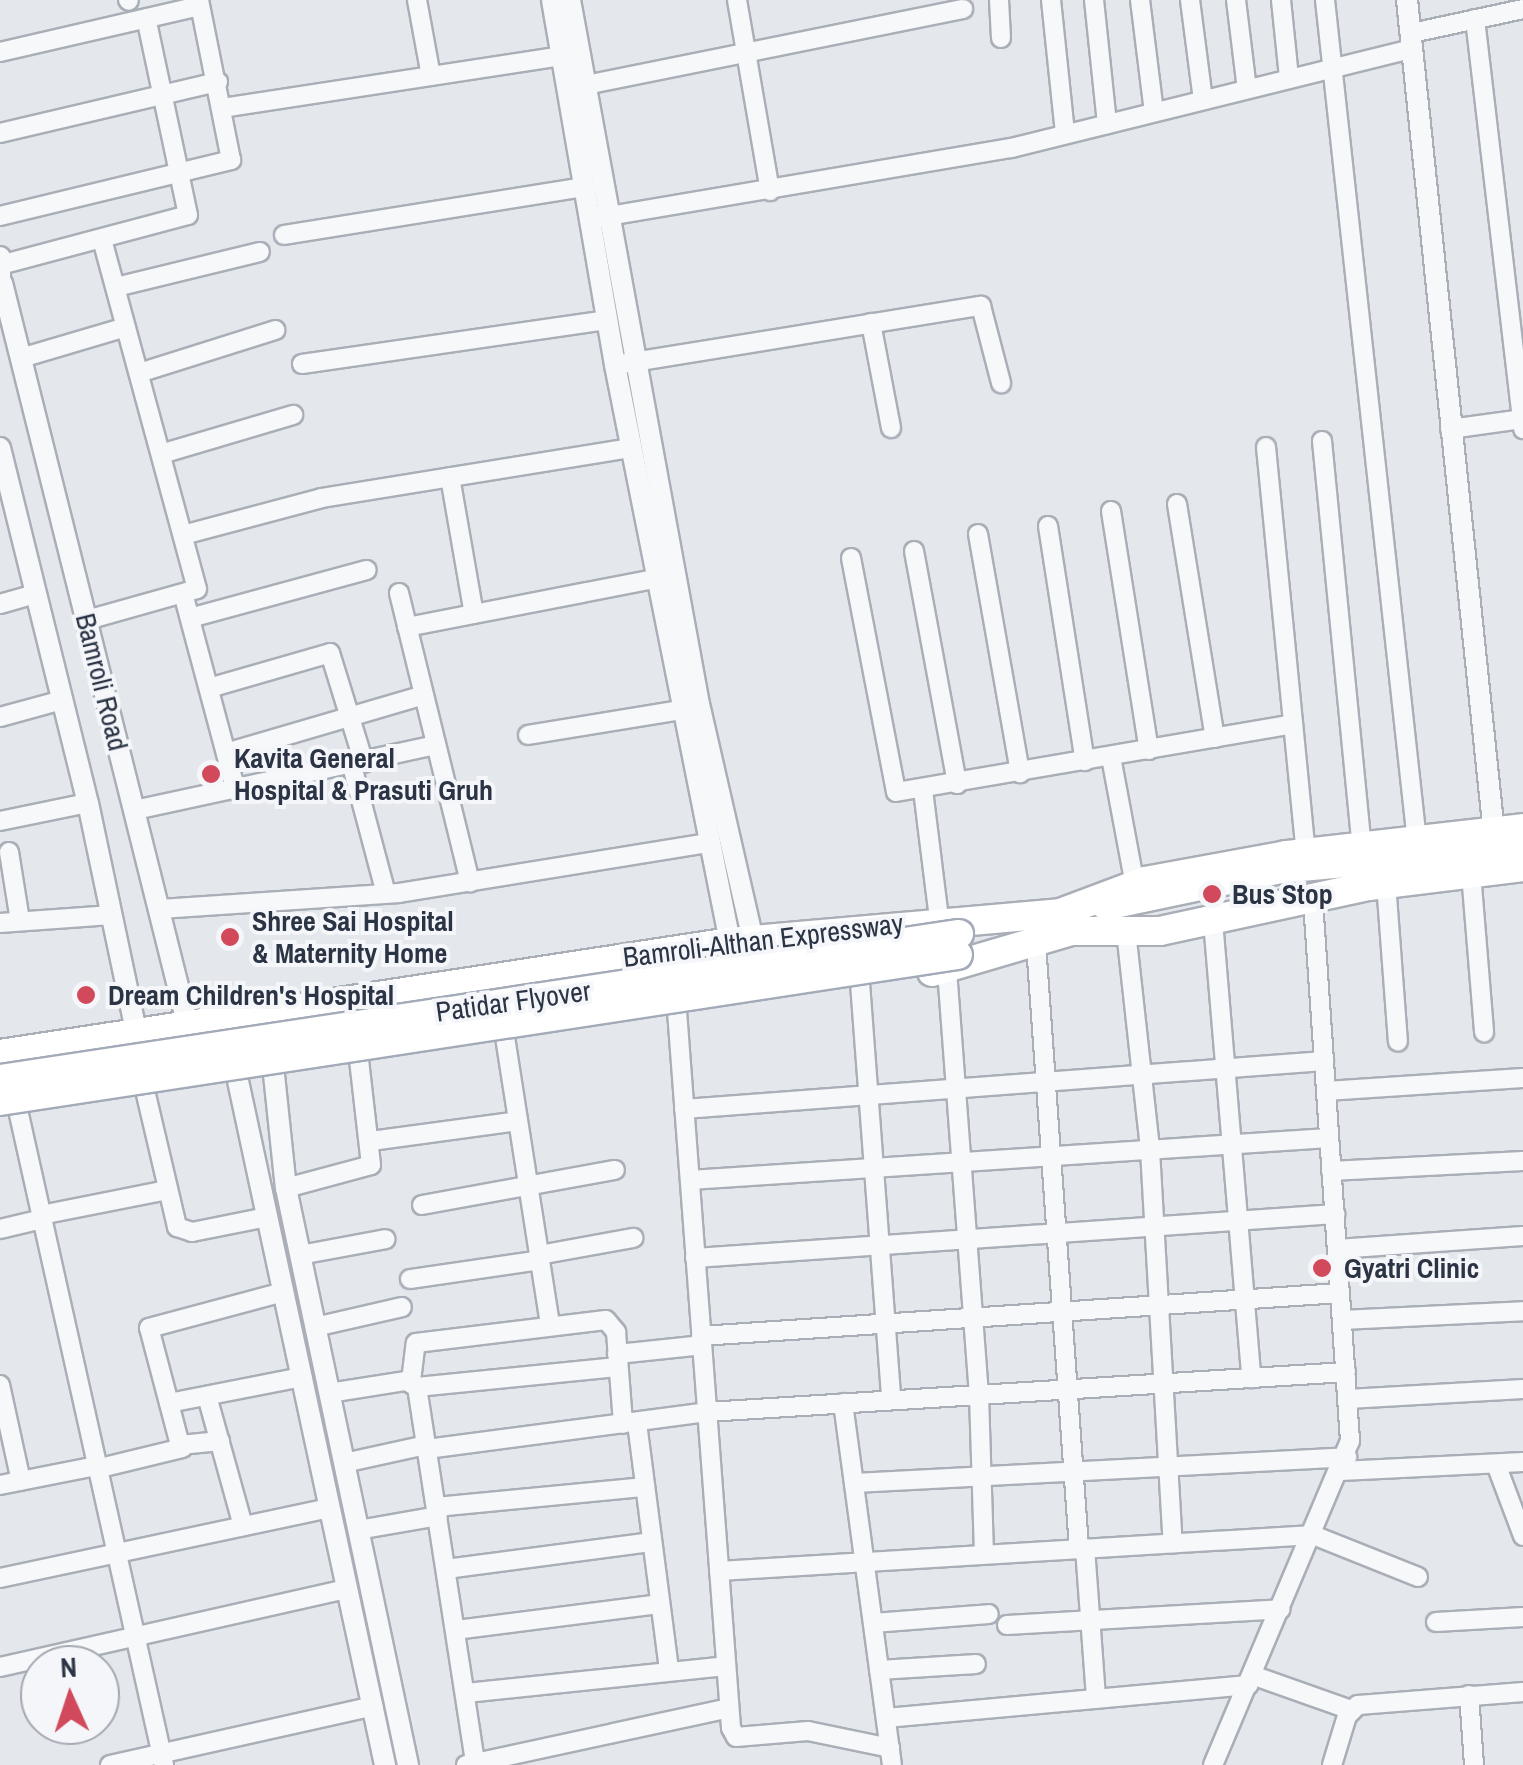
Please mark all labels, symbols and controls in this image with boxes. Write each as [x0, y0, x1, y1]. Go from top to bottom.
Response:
street label: Bamroli Road [69, 610, 135, 754]
place label: Kavita General Hospital & Prasuti Gruh [234, 741, 493, 807]
marker: Kavita General Hospital & Prasuti Gruh [198, 761, 224, 787]
place label: Bus Stop [1232, 877, 1333, 911]
marker: Bus Stop [1201, 883, 1223, 905]
place label: Shree Sai Hospital & Maternity Home [252, 904, 454, 970]
street label: Bamroli-Althan Expressway [621, 906, 905, 974]
marker: Shree Sai Hospital & Maternity Home [217, 924, 243, 950]
street label: Patidar Flyover [434, 974, 592, 1028]
place label: Dream Children's Hospital [108, 978, 394, 1012]
marker: Dream Children's Hospital [73, 982, 99, 1008]
place label: Gyatri Clinic [1344, 1251, 1479, 1285]
marker: Gyatri Clinic [1309, 1255, 1335, 1281]
north arrow [20, 1645, 120, 1745]
text: N [59, 1648, 78, 1686]

